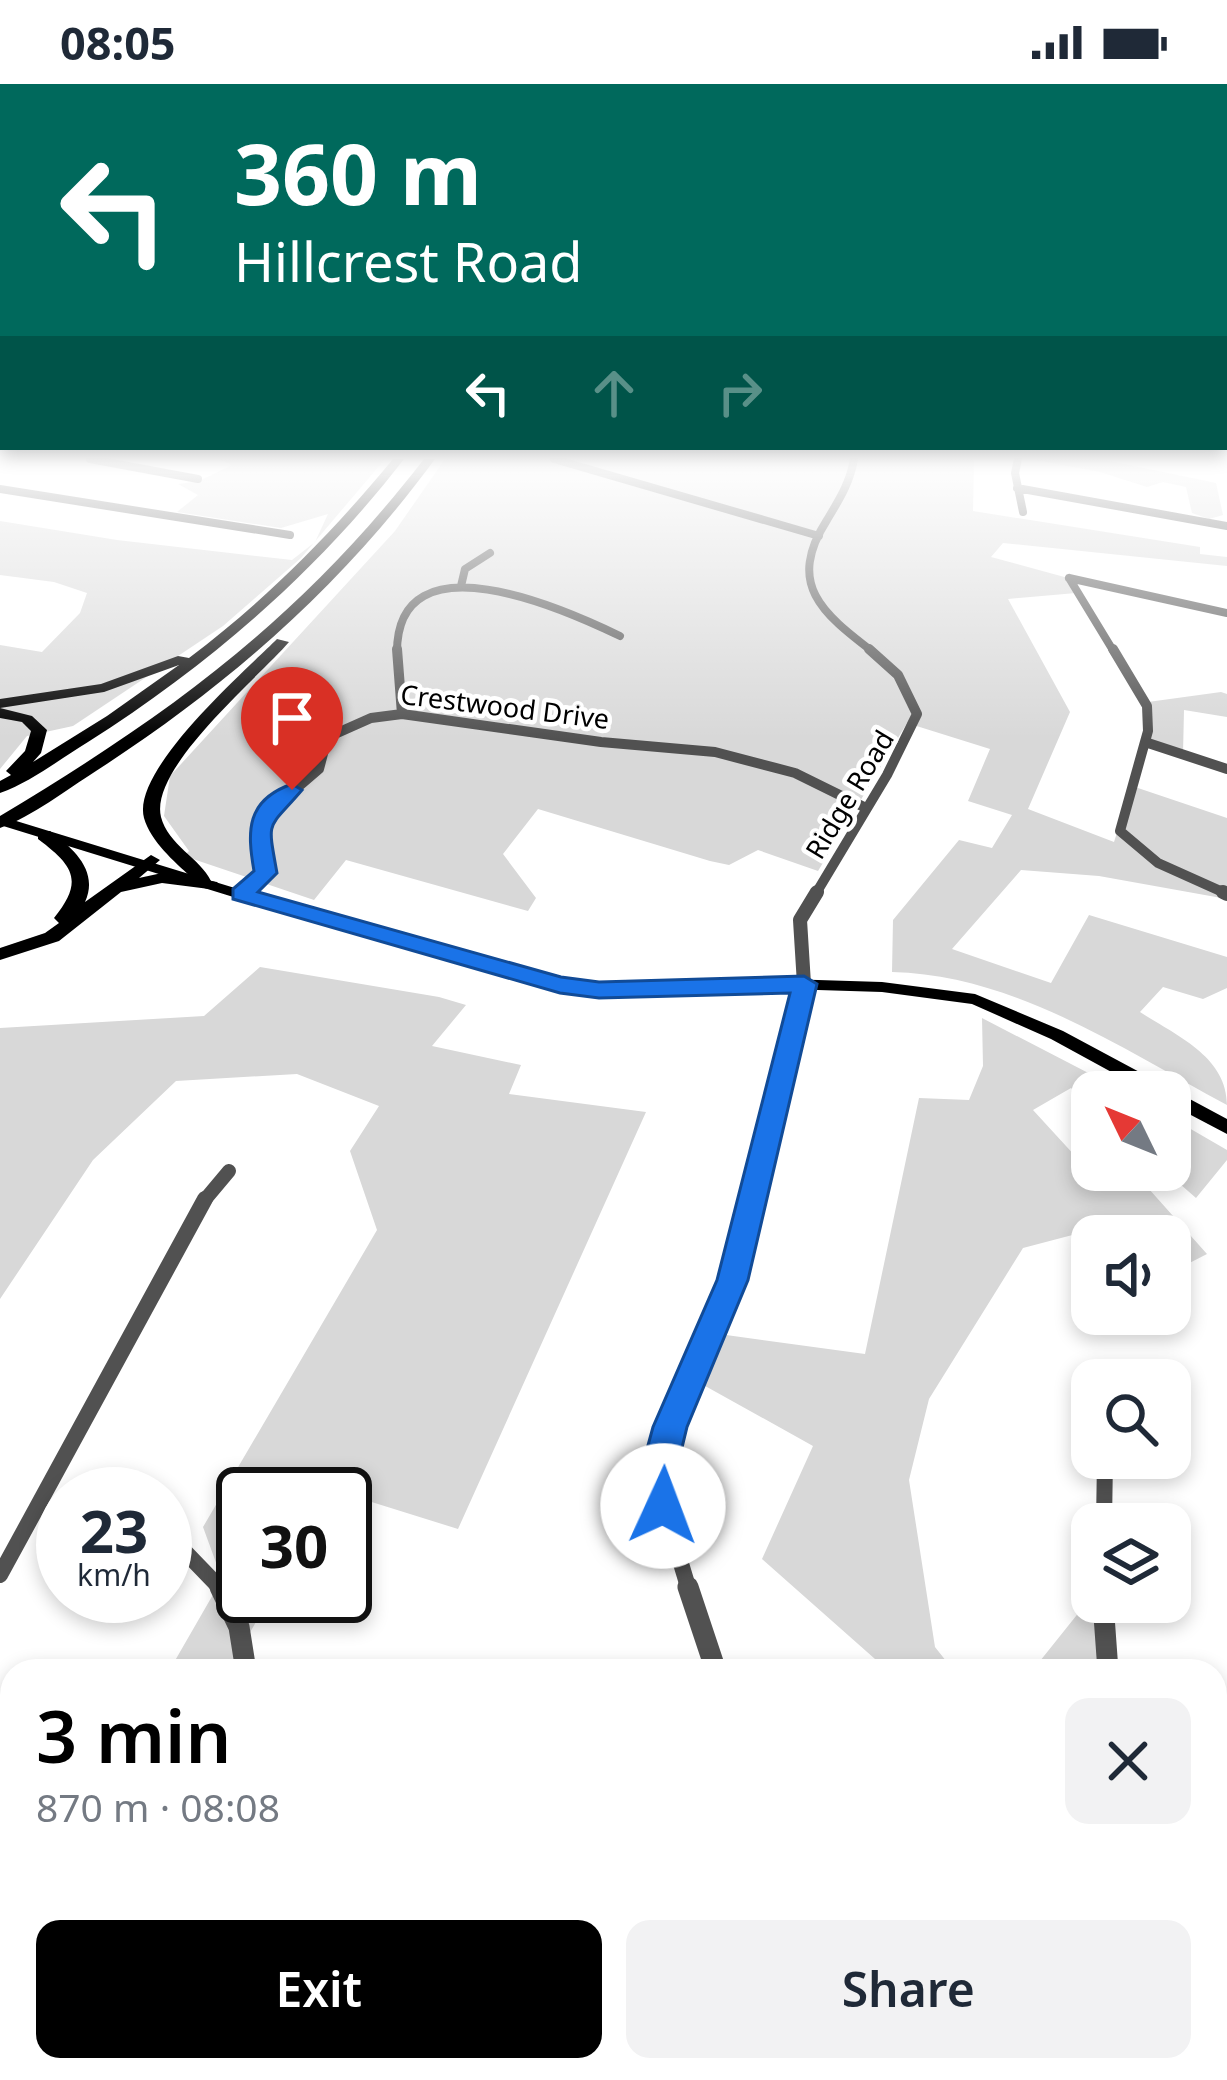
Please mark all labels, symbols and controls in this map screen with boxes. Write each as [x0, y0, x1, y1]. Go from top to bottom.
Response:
text: 08:05 [60, 12, 176, 73]
text: 360 m [234, 115, 482, 230]
icon: left [36, 132, 192, 288]
text: Hillcrest Road [234, 224, 583, 298]
icon: left [455, 360, 521, 426]
icon: ahead [581, 360, 647, 426]
icon: right [707, 360, 773, 426]
pin [241, 667, 343, 790]
street label: Crestwood Drive [399, 675, 611, 737]
icon: arrive [259, 685, 325, 751]
street label: Ridge Road [796, 723, 902, 865]
north arrow [1071, 1071, 1191, 1191]
map controls [1071, 1071, 1191, 1623]
button: sound [1071, 1215, 1191, 1335]
button: search [1071, 1359, 1191, 1479]
position arrow [600, 1443, 726, 1569]
speed limit sign: 30 [216, 1467, 372, 1623]
text: 23 [80, 1489, 148, 1571]
button: layers [1071, 1503, 1191, 1623]
text: km/h [77, 1554, 151, 1595]
text: 3 min [36, 1686, 231, 1784]
button: close [1065, 1698, 1191, 1824]
text: 870 m · 08:08 [36, 1780, 280, 1833]
button: Exit [36, 1920, 602, 2058]
button: Share [626, 1920, 1191, 2058]

